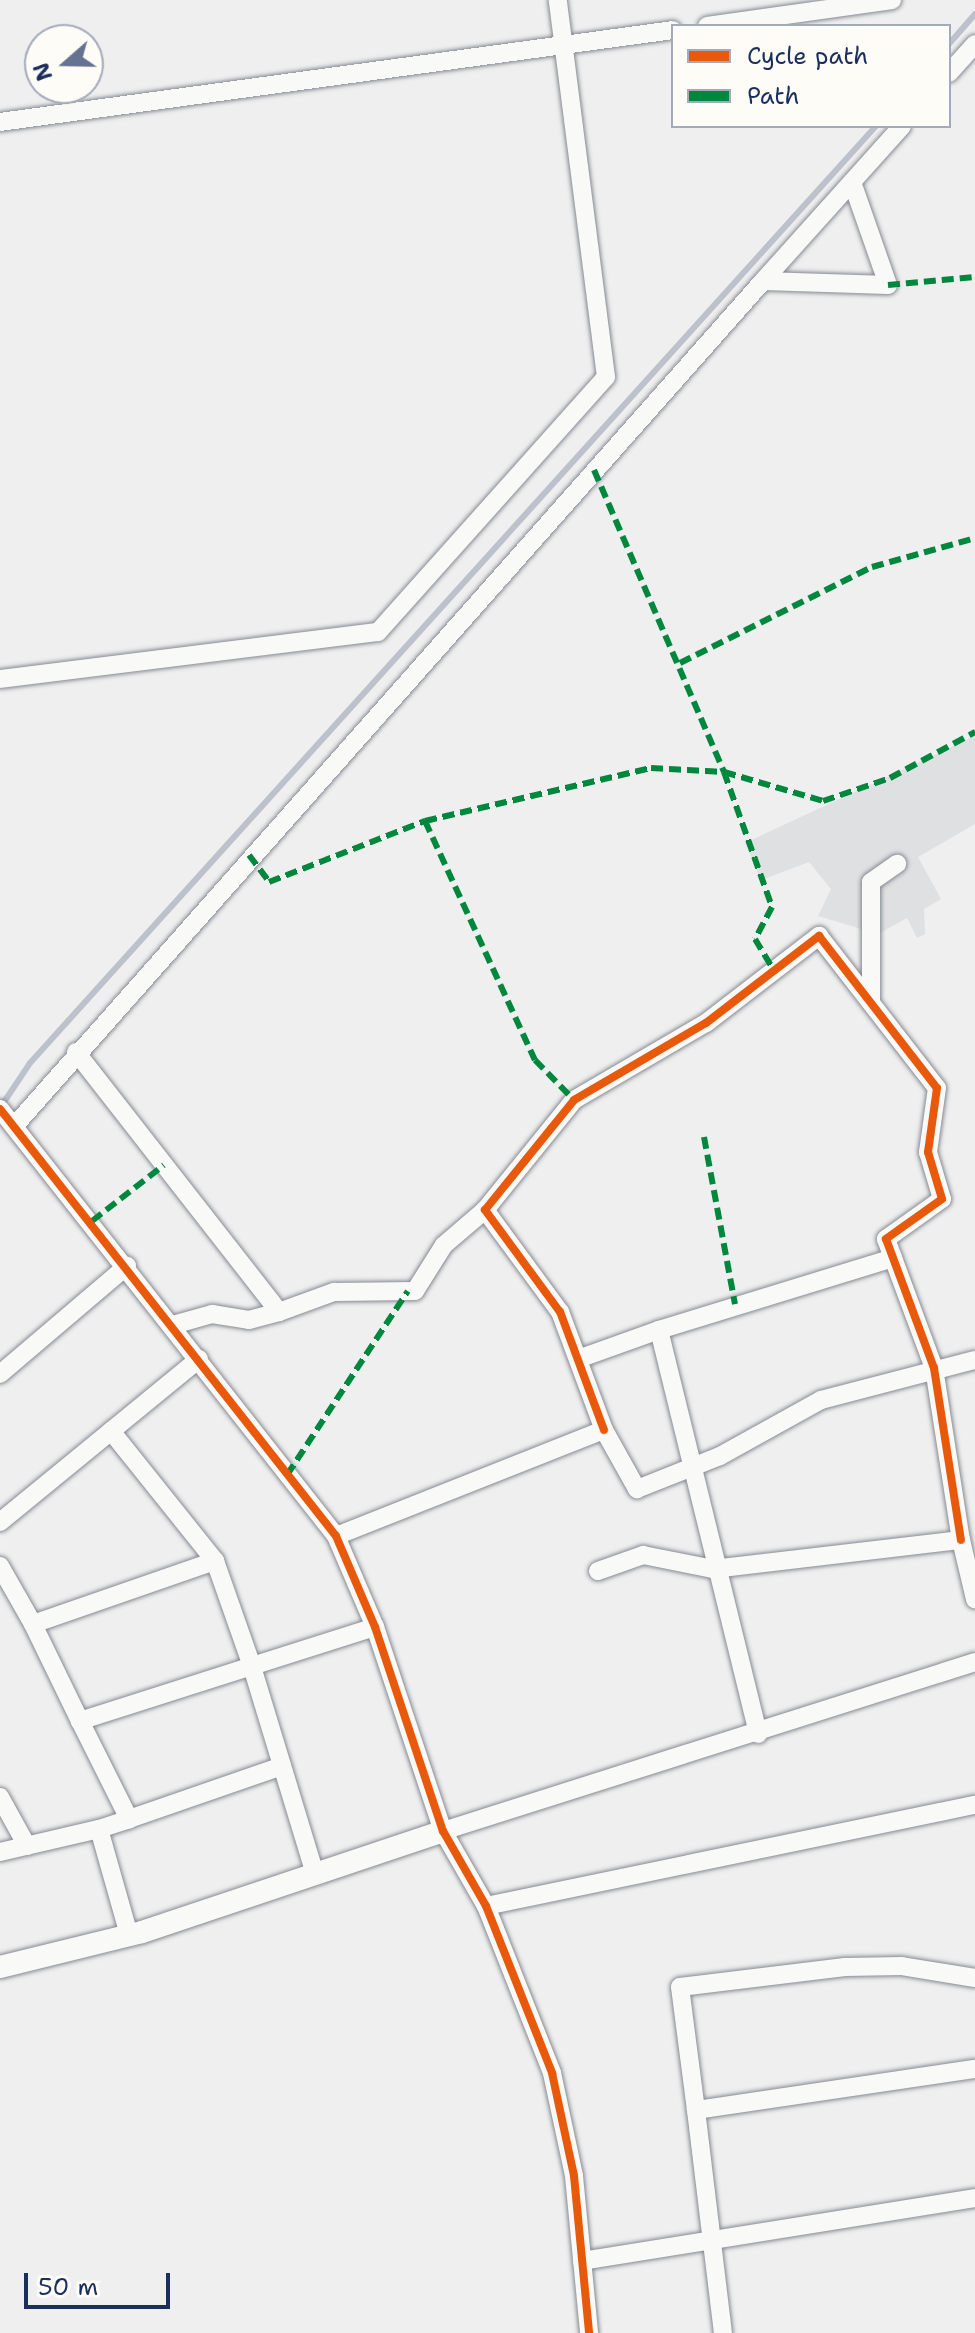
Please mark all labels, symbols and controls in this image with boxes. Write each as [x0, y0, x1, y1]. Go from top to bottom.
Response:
north arrow [24, 24, 104, 104]
legend [671, 24, 951, 128]
text: Cycle path [747, 40, 868, 72]
text: N [26, 59, 59, 85]
text: Path [747, 80, 799, 112]
scale bar [28, 2257, 174, 2307]
text: 50 m [38, 2271, 98, 2303]

